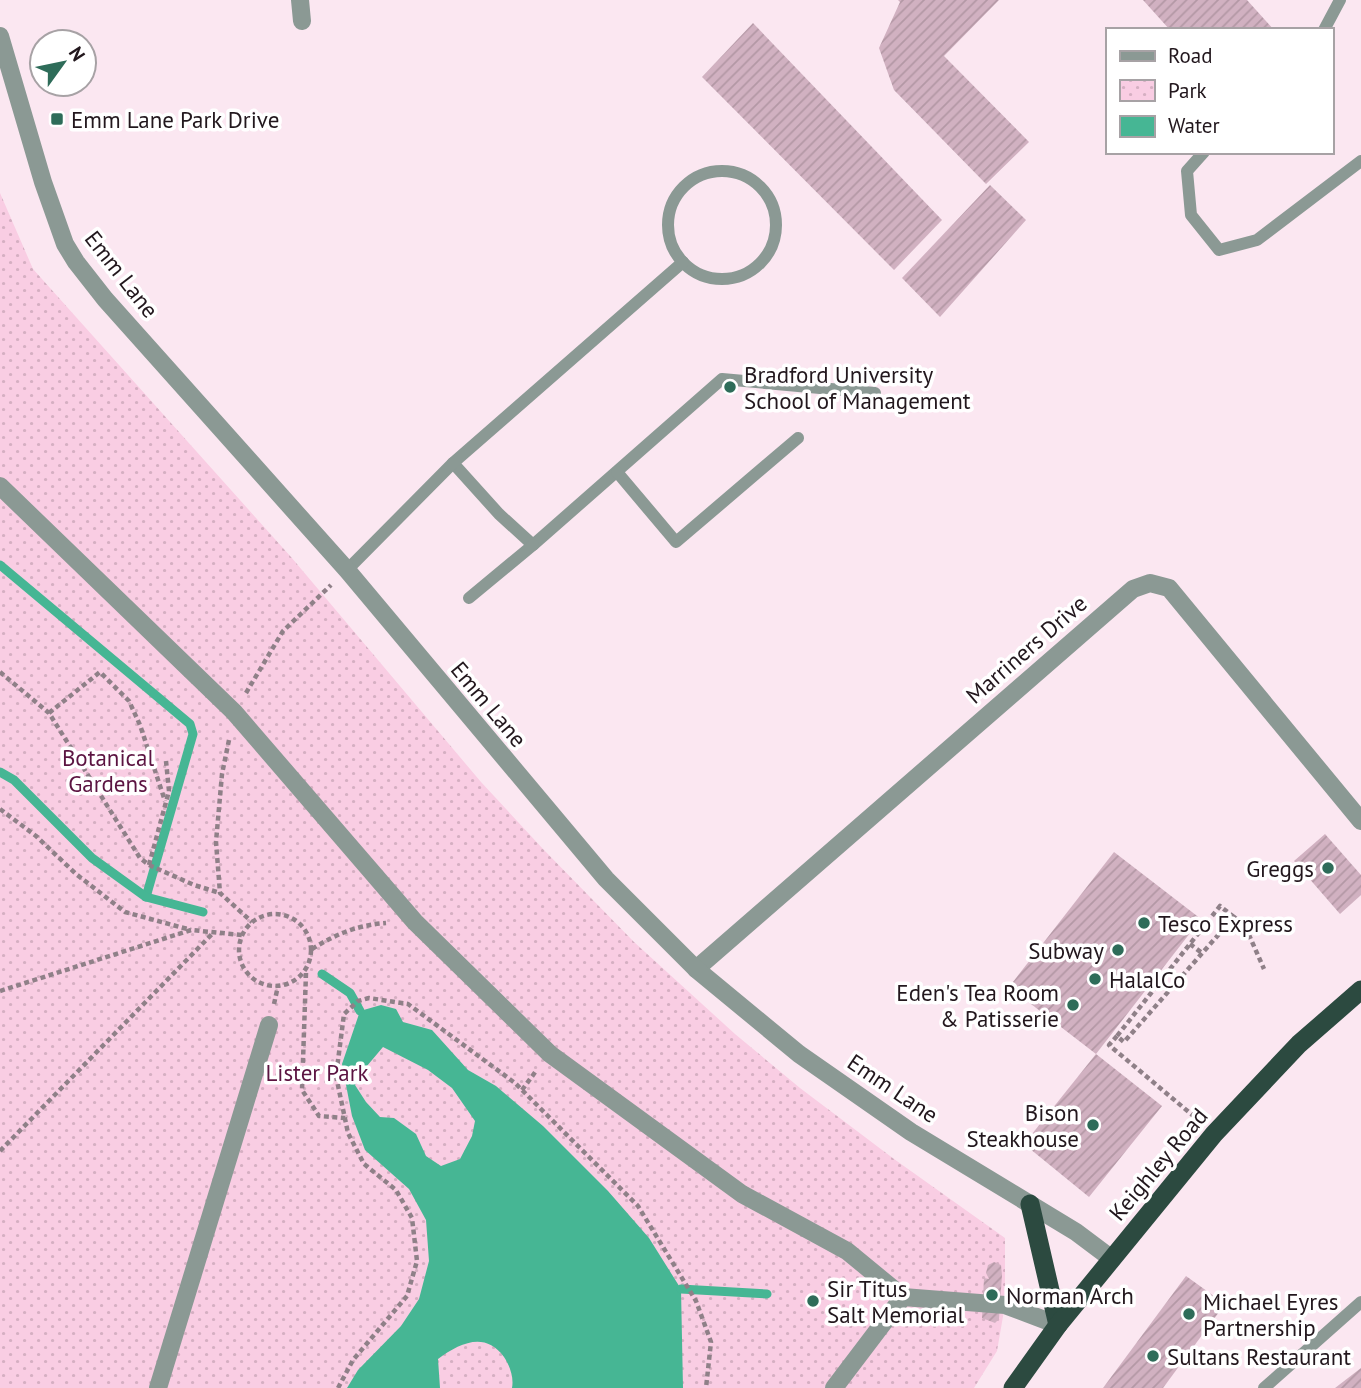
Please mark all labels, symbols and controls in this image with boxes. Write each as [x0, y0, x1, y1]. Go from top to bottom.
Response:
north arrow [28, 28, 98, 98]
legend [1106, 28, 1333, 154]
text: N [64, 42, 91, 66]
text: Road [1168, 42, 1212, 69]
text: Park [1168, 77, 1207, 104]
place label: Emm Lane Park Drive [71, 105, 279, 134]
marker: Emm Lane Park Drive [49, 111, 65, 127]
text: Water [1168, 112, 1220, 139]
street label: Emm Lane [79, 225, 165, 323]
place label: Bradford University School of Management [744, 360, 971, 415]
marker: Bradford University School of Management [722, 379, 738, 395]
street label: Marriners Drive [960, 589, 1092, 709]
street label: Emm Lane [445, 655, 533, 753]
park label: Botanical Gardens [62, 743, 154, 798]
place label: Greggs [1246, 854, 1314, 883]
marker: Greggs [1320, 860, 1336, 876]
place label: Tesco Express [1158, 909, 1293, 938]
marker: Tesco Express [1136, 915, 1152, 931]
place label: Subway [1028, 936, 1104, 965]
marker: Subway [1110, 942, 1126, 958]
place label: HalalCo [1109, 965, 1185, 994]
marker: HalalCo [1087, 971, 1103, 987]
place label: Eden's Tea Room & Patisserie [896, 978, 1059, 1033]
marker: Eden's Tea Room & Patisserie [1065, 997, 1081, 1013]
street label: Emm Lane [842, 1047, 944, 1129]
park label: Lister Park [265, 1058, 369, 1087]
place label: Bison Steakhouse [966, 1098, 1079, 1153]
street label: Keighley Road [1102, 1102, 1214, 1226]
marker: Bison Steakhouse [1085, 1117, 1101, 1133]
place label: Sir Titus Salt Memorial [827, 1274, 965, 1329]
place label: Norman Arch [1006, 1281, 1134, 1310]
marker: Norman Arch [984, 1287, 1000, 1303]
place label: Michael Eyres Partnership [1203, 1287, 1339, 1342]
marker: Sir Titus Salt Memorial [805, 1293, 821, 1309]
marker: Michael Eyres Partnership [1181, 1306, 1197, 1322]
place label: Sultans Restaurant [1167, 1342, 1351, 1371]
marker: Sultans Restaurant [1145, 1348, 1161, 1364]

